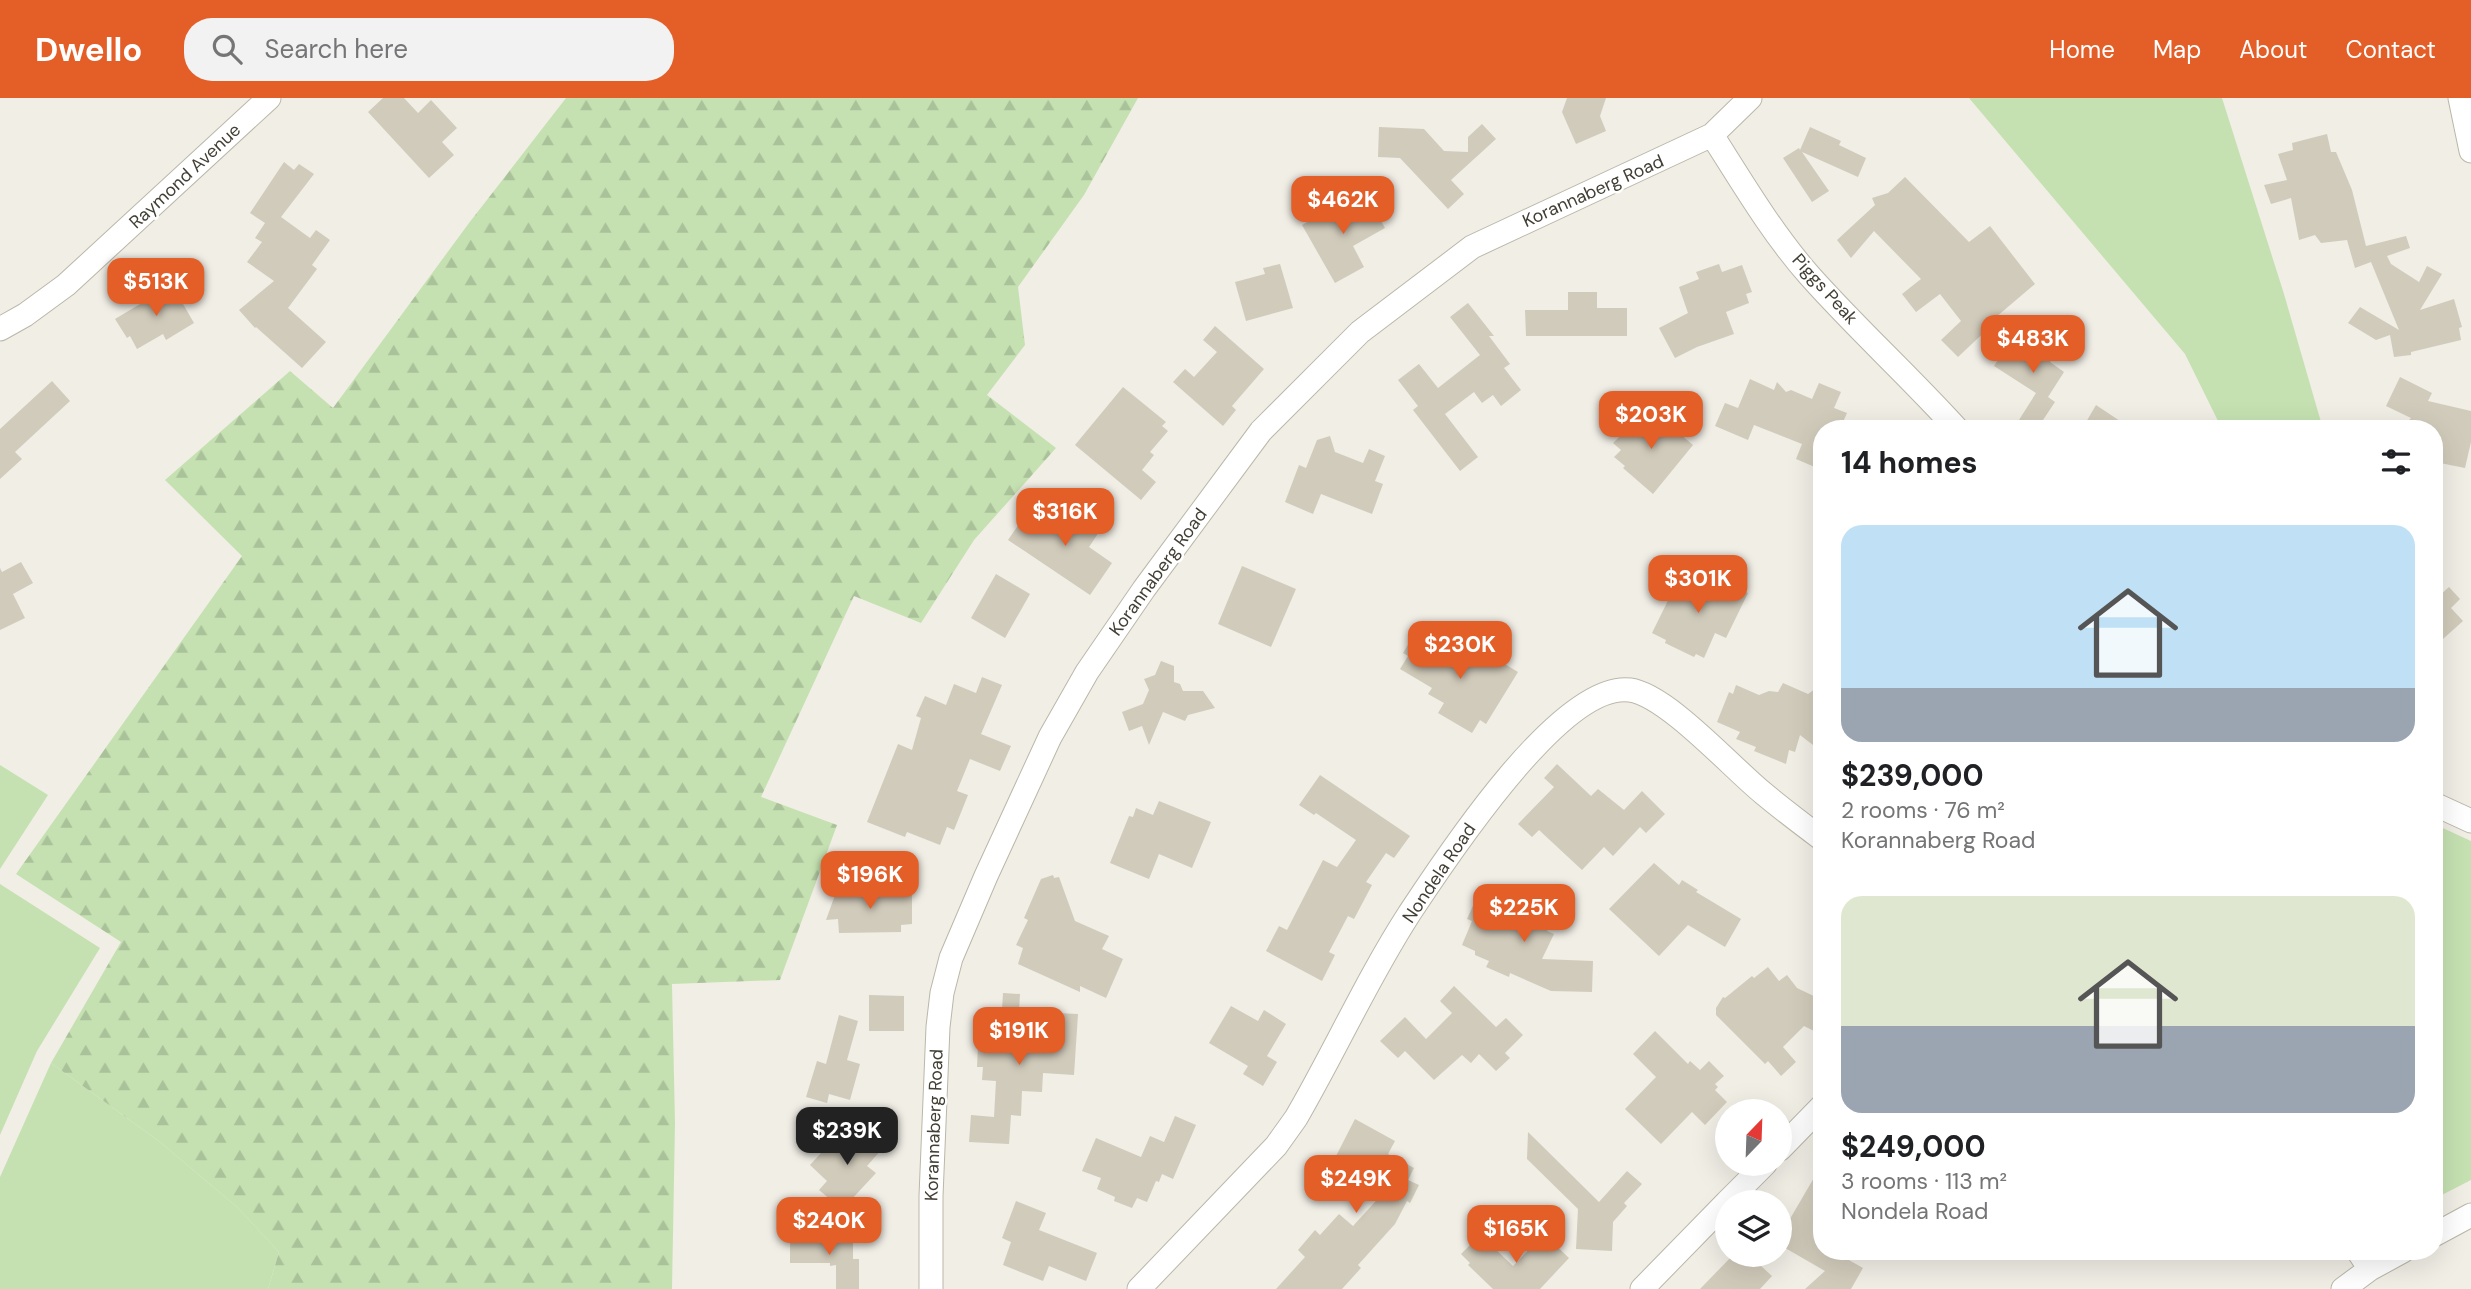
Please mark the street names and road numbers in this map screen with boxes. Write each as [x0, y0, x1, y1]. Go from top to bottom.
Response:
street label: Raymond Avenue [124, 118, 246, 234]
street label: Korannaberg Road [1519, 149, 1667, 233]
street label: Piggs Peak [1787, 248, 1863, 330]
street label: Korannaberg Road [1104, 503, 1212, 641]
street label: Nondela Road [1397, 818, 1481, 928]
street label: Korannaberg Road [919, 1049, 949, 1201]

